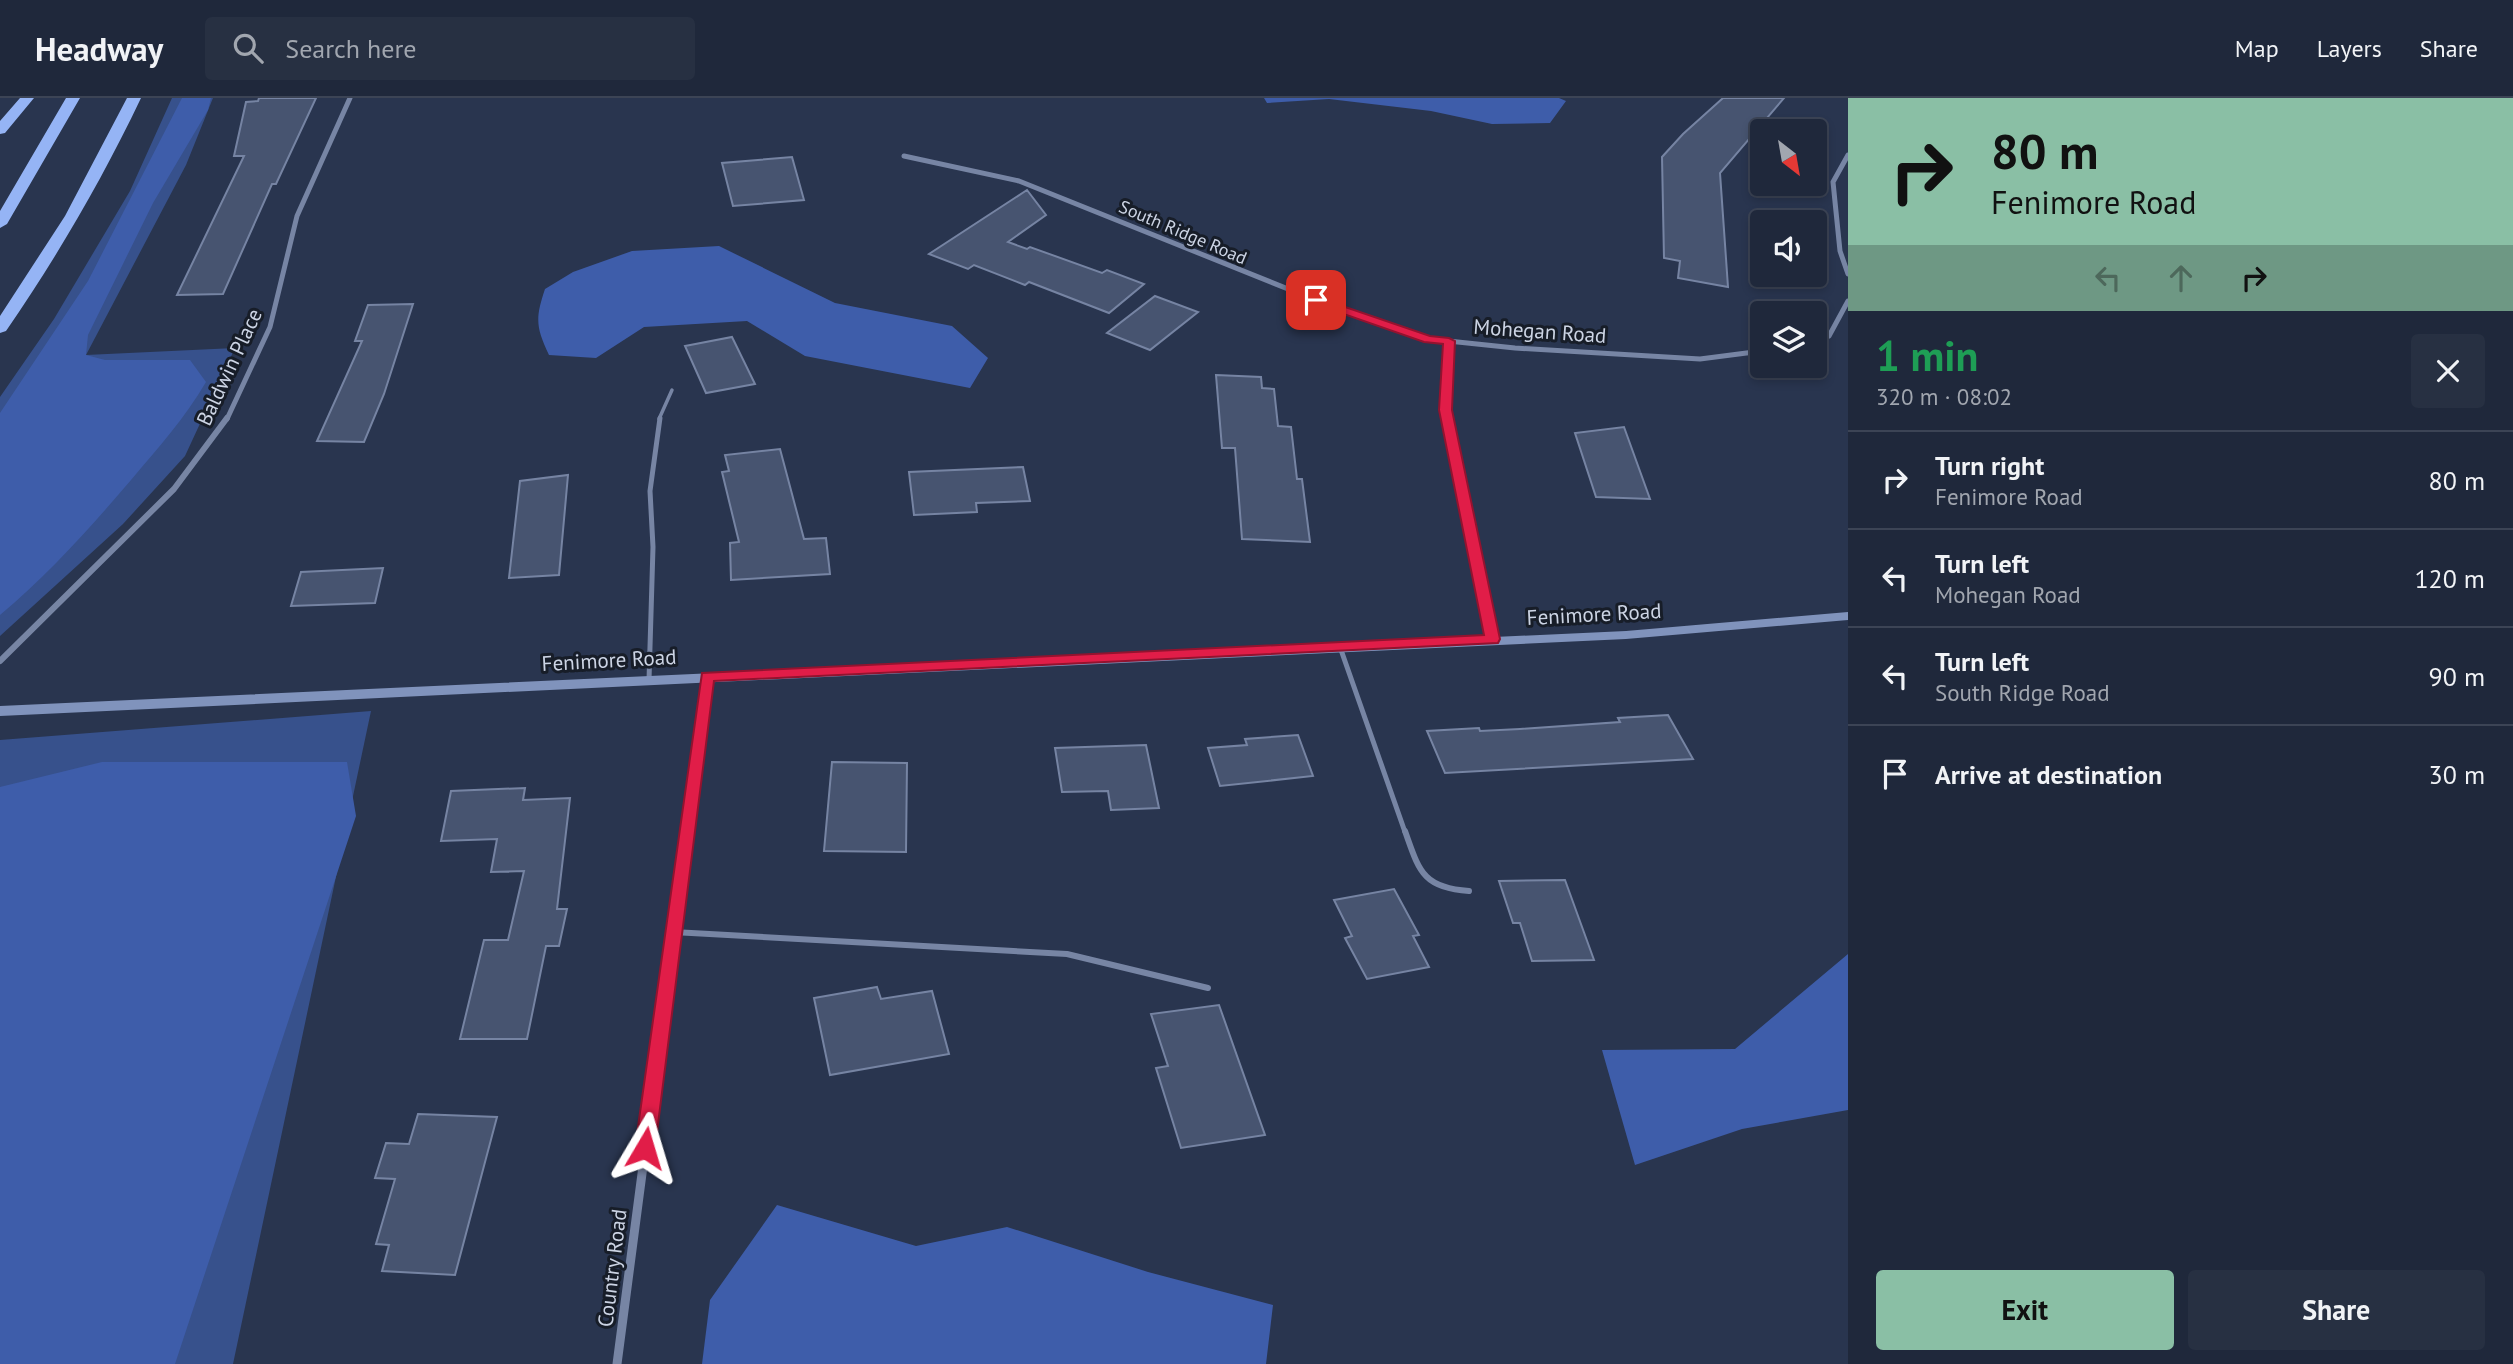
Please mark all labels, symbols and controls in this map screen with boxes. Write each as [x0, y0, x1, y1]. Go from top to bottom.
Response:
search box [205, 17, 695, 80]
text: Headway [35, 27, 163, 70]
icon: search [229, 29, 267, 67]
text: Search here [285, 32, 416, 65]
text: Map [2235, 33, 2279, 64]
text: Layers [2317, 33, 2382, 64]
text: Share [2420, 33, 2478, 64]
north arrow [1750, 119, 1827, 196]
map controls [1750, 119, 1827, 378]
text: 80 m [1991, 119, 2098, 183]
icon: right [1876, 126, 1967, 217]
text: Fenimore Road [1991, 181, 2196, 223]
street label: South Ridge Road [1116, 195, 1250, 269]
button: sound [1750, 210, 1827, 287]
icon: left [2089, 259, 2127, 297]
icon: ahead [2162, 259, 2200, 297]
icon: right [2235, 259, 2273, 297]
pin [1286, 270, 1346, 330]
icon: arrive [1297, 281, 1335, 319]
button: layers [1750, 301, 1827, 378]
street label: Baldwin Place [190, 304, 268, 430]
street label: Mohegan Road [1473, 313, 1607, 349]
text: 1 min [1876, 328, 1978, 383]
button: close [2411, 334, 2485, 408]
text: 320 m · 08:02 [1876, 382, 2012, 411]
text: Turn right [1935, 449, 2044, 482]
icon: right [1876, 461, 1914, 499]
text: 80 m [2429, 464, 2485, 497]
text: Fenimore Road [1935, 482, 2083, 511]
text: Turn left [1935, 547, 2029, 580]
icon: left [1876, 559, 1914, 597]
text: 120 m [2414, 562, 2485, 595]
text: Mohegan Road [1935, 580, 2081, 609]
street label: Fenimore Road [1526, 597, 1662, 631]
street label: Fenimore Road [541, 643, 677, 677]
text: Turn left [1935, 645, 2029, 678]
icon: left [1876, 657, 1914, 695]
text: 90 m [2429, 660, 2485, 693]
text: South Ridge Road [1935, 678, 2110, 707]
icon: arrive [1876, 755, 1914, 793]
text: Arrive at destination [1935, 758, 2162, 791]
text: 30 m [2429, 758, 2485, 791]
position arrow [608, 1111, 682, 1185]
street label: Country Road [591, 1207, 633, 1329]
button: Exit [1876, 1270, 2174, 1350]
button: Share [2188, 1270, 2485, 1350]

